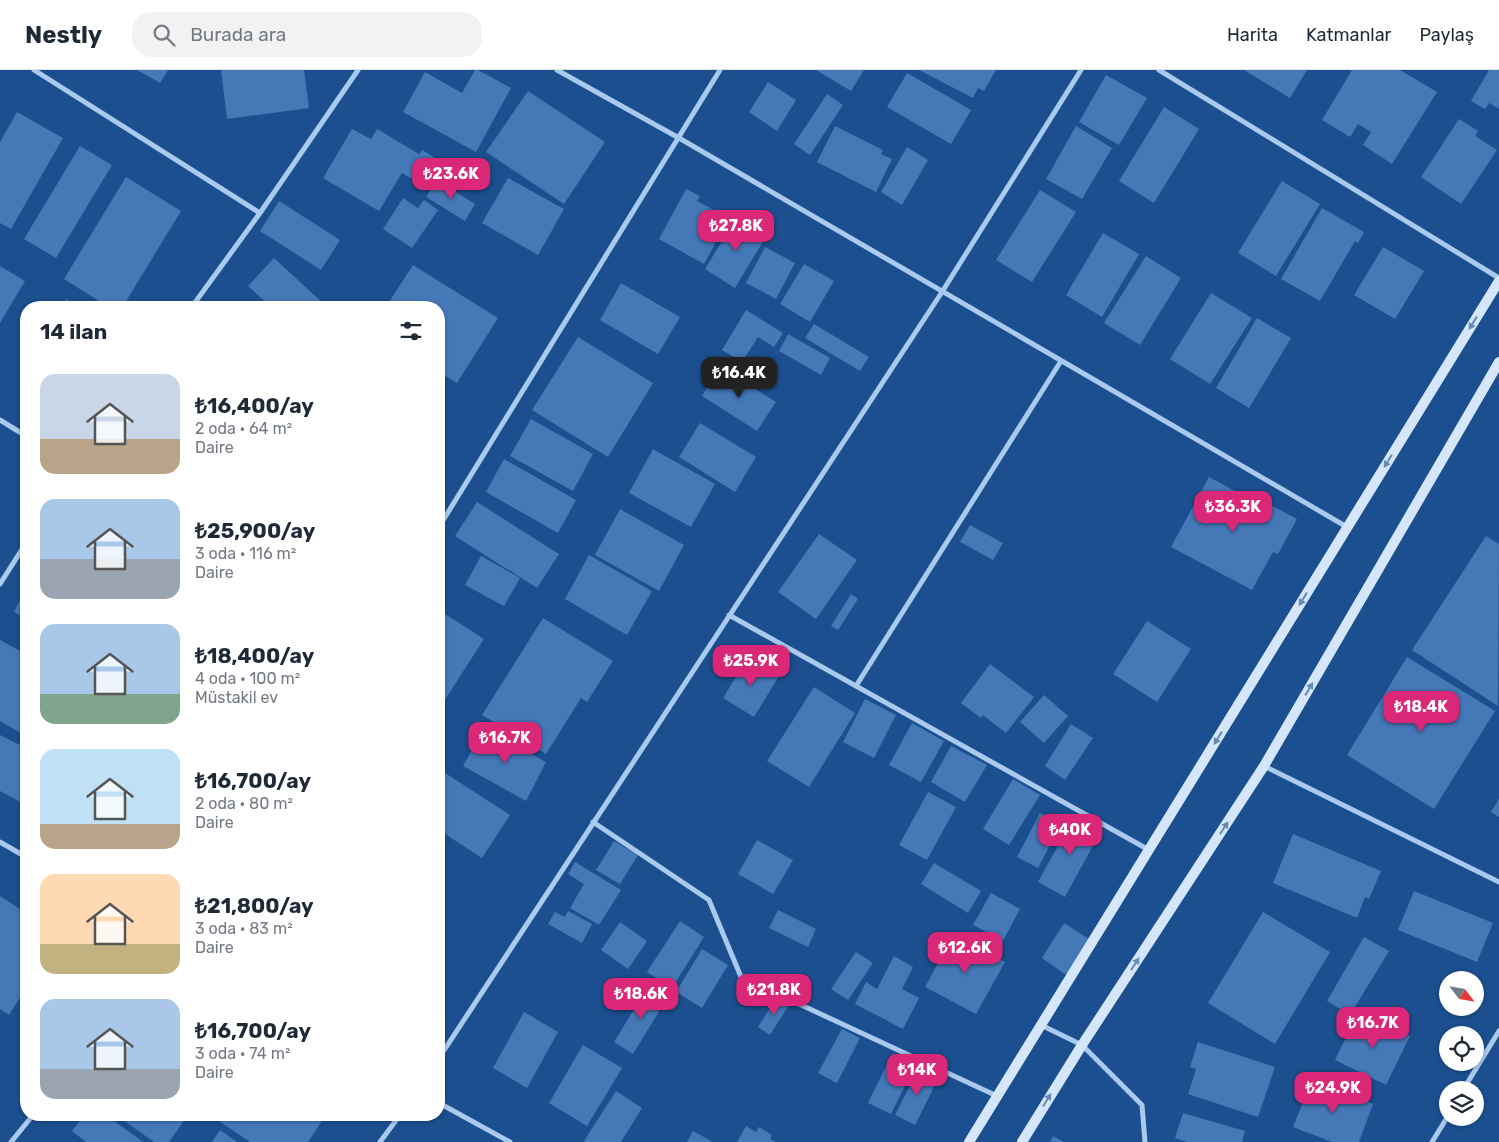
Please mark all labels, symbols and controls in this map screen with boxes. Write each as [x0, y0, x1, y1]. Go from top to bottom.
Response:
search box [132, 12, 482, 57]
text: Nestly [25, 21, 102, 49]
icon: search [150, 21, 178, 49]
text: Burada ara [190, 23, 286, 46]
text: Harita [1227, 24, 1278, 46]
text: Katmanlar [1306, 24, 1391, 46]
text: Paylaş [1419, 24, 1474, 46]
pin: ₺23.6K [410, 158, 492, 200]
text: ₺23.6K [423, 164, 479, 183]
pin: ₺27.8K [695, 210, 777, 252]
text: ₺27.8K [709, 216, 763, 235]
one-way arrow [1469, 316, 1478, 329]
icon: filters [397, 317, 425, 345]
text: 14 ilan [40, 319, 107, 344]
pin: ₺16.4K [698, 356, 780, 399]
text: ₺16.4K [712, 363, 766, 382]
text: ₺16,400/ay [195, 393, 314, 418]
icon: home [80, 394, 140, 454]
text: 2 oda · 64 m² [195, 419, 292, 438]
text: Daire [195, 438, 234, 457]
one-way arrow [1384, 454, 1393, 467]
pin: ₺36.3K [1192, 490, 1274, 533]
text: ₺36.3K [1205, 497, 1261, 516]
text: ₺25,900/ay [195, 518, 315, 543]
icon: home [80, 519, 140, 579]
text: 3 oda · 116 m² [195, 544, 296, 563]
text: Daire [195, 563, 234, 582]
one-way arrow [1298, 593, 1307, 606]
text: ₺18,400/ay [195, 643, 314, 668]
icon: home [80, 644, 140, 704]
pin: ₺25.9K [710, 644, 792, 687]
text: ₺25.9K [724, 651, 778, 670]
text: 4 oda · 100 m² [195, 669, 300, 688]
one-way arrow [1304, 683, 1313, 696]
text: Müstakil ev [195, 688, 278, 707]
pin: ₺18.4K [1380, 690, 1462, 733]
text: ₺18.4K [1394, 697, 1448, 716]
pin: ₺16.7K [464, 722, 546, 764]
text: ₺16.7K [479, 728, 531, 747]
one-way arrow [1213, 731, 1222, 744]
text: ₺16,700/ay [195, 768, 311, 793]
icon: home [80, 769, 140, 829]
text: 2 oda · 80 m² [195, 794, 293, 813]
text: Daire [195, 813, 234, 832]
pin: ₺40K [1040, 814, 1100, 856]
text: ₺40K [1049, 820, 1091, 839]
one-way arrow [1219, 821, 1229, 834]
text: ₺21,800/ay [195, 893, 314, 918]
icon: home [80, 894, 140, 954]
text: 3 oda · 83 m² [195, 919, 293, 938]
pin: ₺12.6K [924, 932, 1006, 974]
text: Daire [195, 938, 234, 957]
text: ₺12.6K [939, 938, 992, 957]
one-way arrow [1130, 957, 1140, 970]
north arrow [1439, 971, 1484, 1016]
map controls [1439, 971, 1484, 1126]
pin: ₺21.8K [733, 974, 815, 1016]
pin: ₺18.6K [600, 978, 682, 1020]
text: ₺21.8K [747, 980, 801, 999]
text: ₺18.6K [614, 984, 668, 1003]
pin: ₺16.7K [1332, 1006, 1414, 1049]
text: ₺16.7K [1347, 1013, 1399, 1032]
text: ₺16,700/ay [195, 1018, 311, 1043]
icon: home [80, 1019, 140, 1079]
button: locate [1439, 1026, 1484, 1071]
text: 3 oda · 74 m² [195, 1044, 290, 1063]
pin: ₺14K [887, 1054, 947, 1096]
text: ₺14K [898, 1060, 936, 1079]
text: Daire [195, 1063, 234, 1082]
pin: ₺24.9K [1292, 1072, 1374, 1114]
text: ₺24.9K [1305, 1078, 1361, 1097]
button: layers [1439, 1081, 1484, 1126]
one-way arrow [1043, 1094, 1052, 1107]

